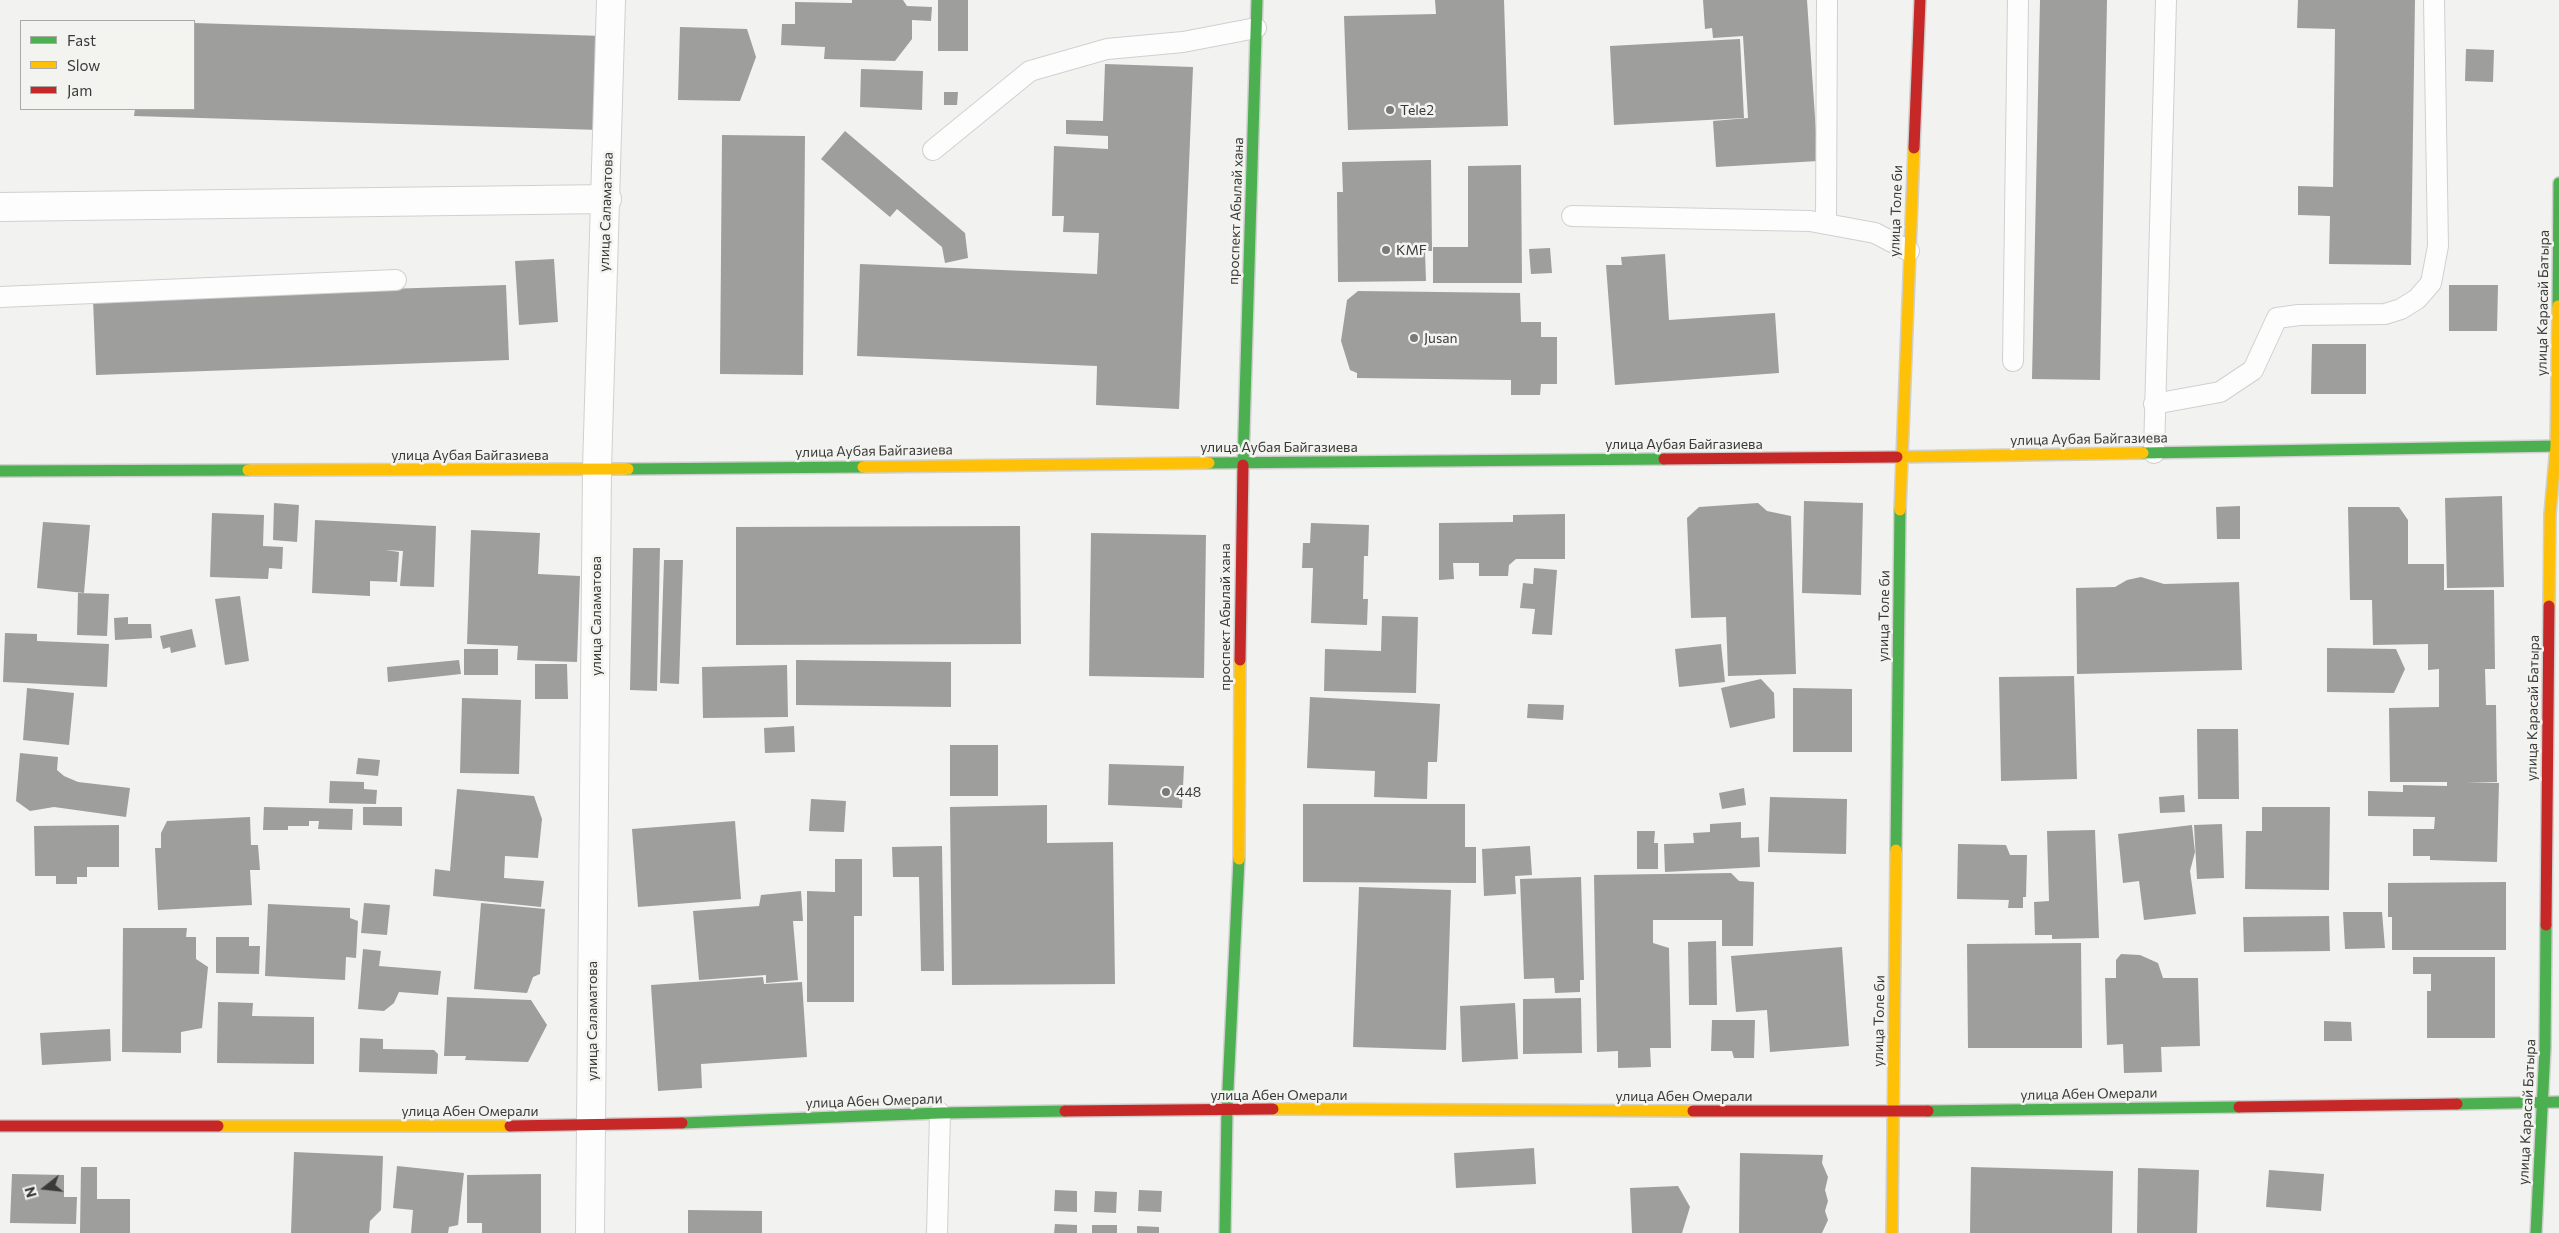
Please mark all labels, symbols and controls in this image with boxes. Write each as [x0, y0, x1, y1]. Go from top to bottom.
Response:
legend [20, 20, 195, 110]
text: Fast [67, 31, 96, 49]
text: Slow [67, 56, 100, 74]
text: Jam [67, 81, 92, 99]
place label: Tele2 [1400, 102, 1434, 118]
marker: Tele2 [1384, 104, 1396, 116]
street label: проспект Абылай хана [1225, 137, 1247, 285]
street label: улица Саламатова [596, 152, 616, 272]
street label: улица Толе би [1886, 165, 1906, 257]
street label: улица Карасай Батыра [2533, 230, 2553, 376]
place label: KMF [1396, 242, 1427, 258]
marker: KMF [1380, 244, 1392, 256]
place label: Jusan [1424, 330, 1458, 346]
marker: Jusan [1408, 332, 1420, 344]
street label: улица Аубая Байгазиева [2010, 429, 2168, 449]
street label: улица Аубая Байгазиева [1605, 436, 1763, 452]
street label: улица Аубая Байгазиева [1200, 439, 1358, 455]
street label: улица Аубая Байгазиева [795, 441, 953, 461]
street label: улица Аубая Байгазиева [391, 447, 549, 463]
street label: проспект Абылай хана [1217, 543, 1233, 691]
street label: улица Саламатова [588, 556, 604, 676]
street label: улица Толе би [1875, 570, 1893, 662]
street label: улица Карасай Батыра [2523, 635, 2543, 781]
place label: 448 [1176, 784, 1201, 800]
marker: 448 [1160, 786, 1172, 798]
street label: улица Саламатова [584, 961, 600, 1081]
street label: улица Толе би [1870, 975, 1888, 1067]
street label: улица Карасай Батыра [2515, 1039, 2539, 1185]
street label: улица Абен Омерали [2020, 1084, 2158, 1104]
street label: улица Абен Омерали [1210, 1087, 1348, 1103]
street label: улица Абен Омерали [1615, 1088, 1753, 1104]
street label: улица Абен Омерали [805, 1090, 943, 1112]
street label: улица Абен Омерали [401, 1103, 539, 1119]
north arrow [20, 1163, 70, 1213]
text: N [20, 1185, 40, 1200]

